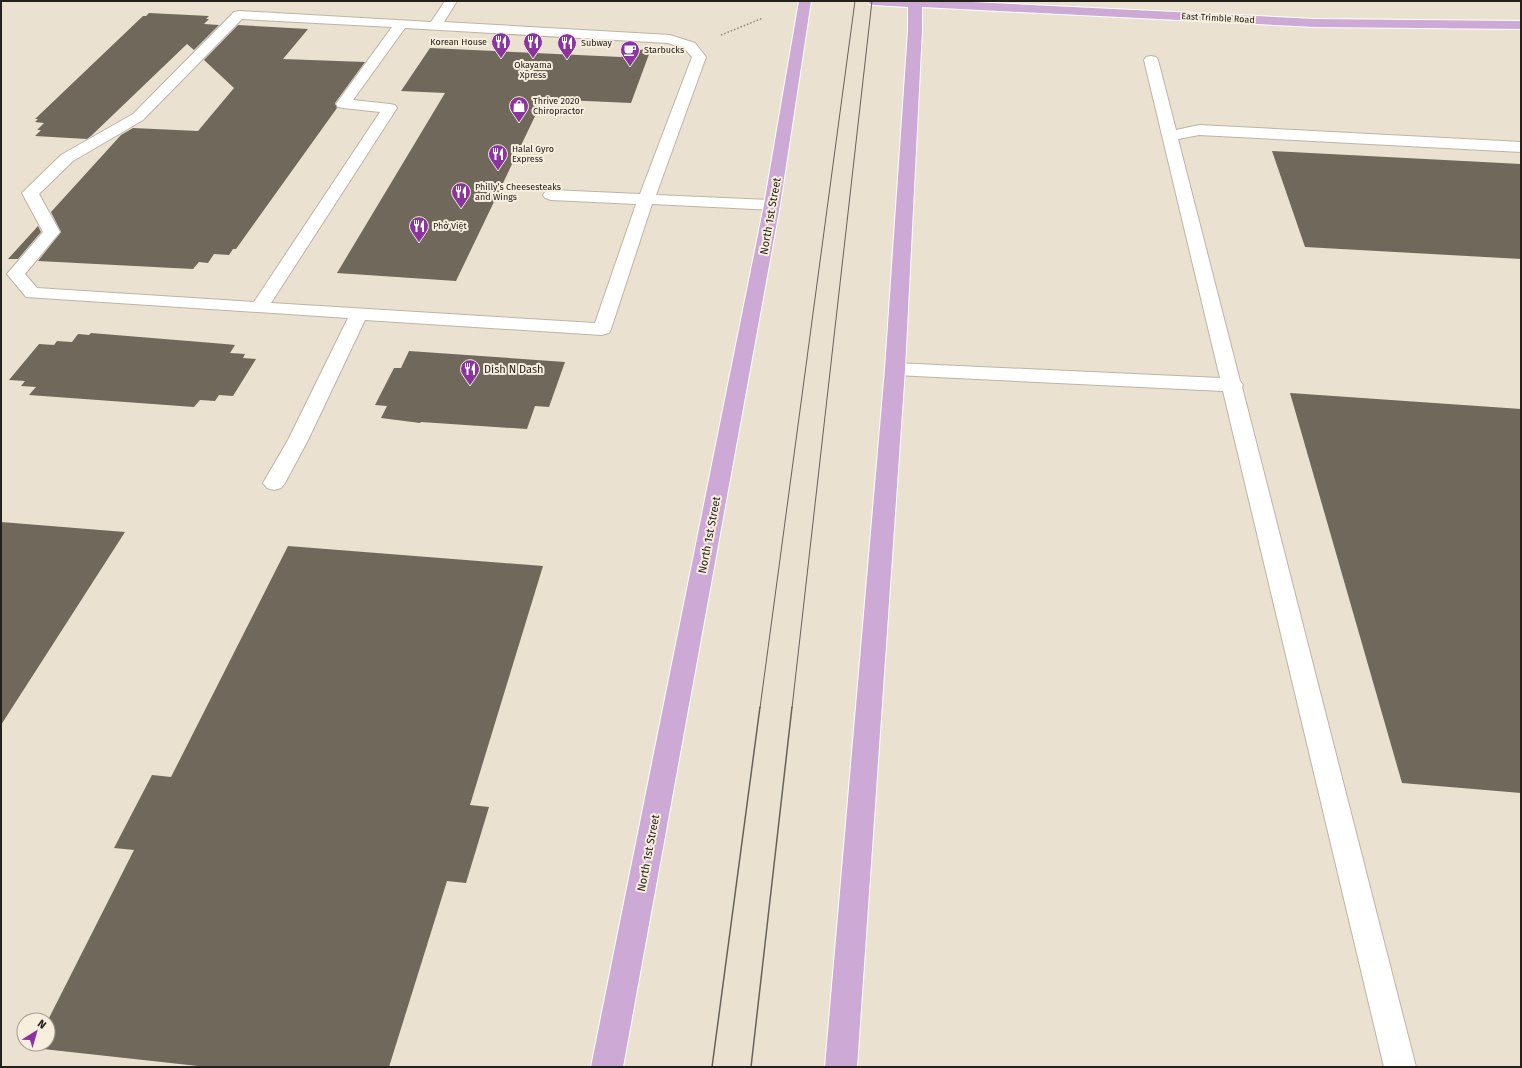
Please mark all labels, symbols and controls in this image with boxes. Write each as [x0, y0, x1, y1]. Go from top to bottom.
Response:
street label: East Trimble Road [1181, 11, 1255, 25]
restaurant icon: Korean House [490, 31, 512, 59]
restaurant icon: Okayama Xpress [522, 31, 544, 59]
restaurant icon: Subway [556, 32, 578, 60]
place label: Korean House [430, 37, 487, 47]
place label: Subway [581, 38, 613, 48]
cafe icon: Starbucks [619, 39, 641, 67]
place label: Starbucks [644, 45, 684, 55]
place label: Okayama Xpress [514, 60, 552, 80]
shop icon: Thrive 2020 Chiropractor [508, 95, 530, 123]
place label: Thrive 2020 Chiropractor [533, 96, 584, 116]
restaurant icon: Halal Gyro Express [487, 143, 509, 171]
place label: Halal Gyro Express [512, 144, 554, 164]
street label: North 1st Street [757, 176, 784, 256]
restaurant icon: Philly’s Cheesesteaks and Wings [450, 181, 472, 209]
place label: Philly’s Cheesesteaks and Wings [475, 182, 561, 202]
restaurant icon: Phở Việt [408, 215, 430, 243]
place label: Phở Việt [433, 221, 468, 231]
restaurant icon: Dish N Dash [459, 358, 481, 386]
place label: Dish N Dash [484, 363, 544, 376]
street label: North 1st Street [696, 495, 723, 575]
street label: North 1st Street [635, 813, 662, 893]
north arrow [16, 1012, 56, 1052]
text: N [35, 1017, 49, 1032]

